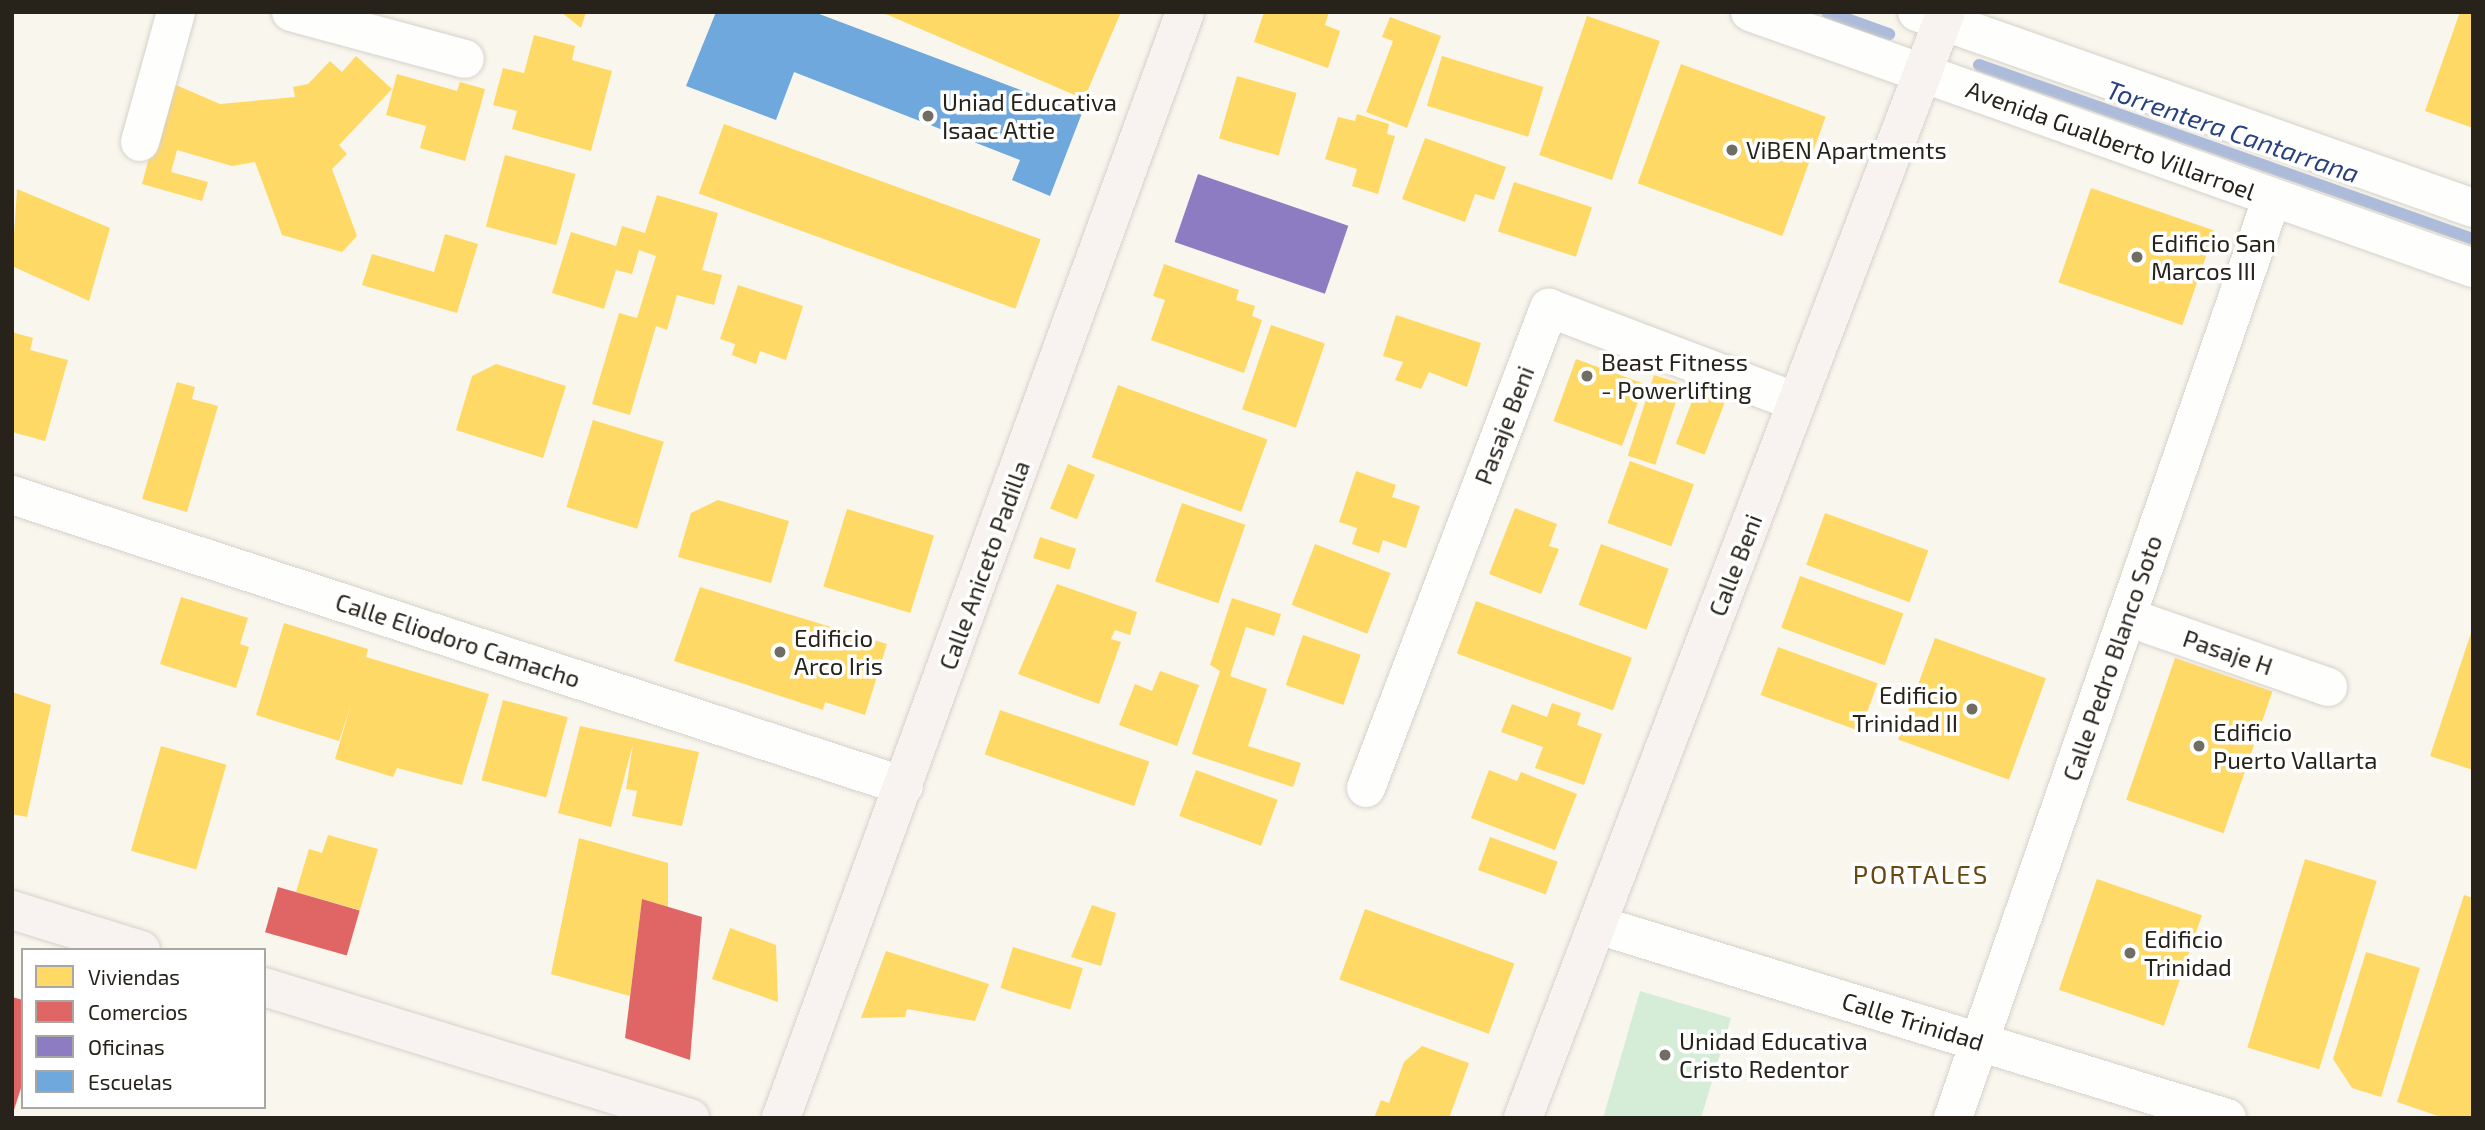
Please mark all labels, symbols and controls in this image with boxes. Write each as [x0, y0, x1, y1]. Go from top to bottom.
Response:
water label: Torrentera Cantarrana [2102, 73, 2364, 189]
street label: Avenida Gualberto Villarroel [1962, 74, 2260, 206]
place label: Uniad Educativa Isaac Attie [942, 88, 1117, 144]
marker: Uniad Educativa Isaac Attie [920, 108, 936, 124]
place label: ViBEN Apartments [1746, 136, 1947, 164]
marker: ViBEN Apartments [1724, 142, 1740, 158]
place label: Edificio San Marcos III [2151, 229, 2276, 285]
marker: Edificio San Marcos III [2129, 249, 2145, 265]
place label: Beast Fitness - Powerlifting [1601, 348, 1752, 404]
street label: Pasaje Beni [1468, 362, 1540, 488]
marker: Beast Fitness - Powerlifting [1579, 368, 1595, 384]
street label: Calle Aniceto Padilla [933, 456, 1035, 674]
street label: Calle Beni [1702, 510, 1768, 620]
street label: Calle Pedro Blanco Soto [2056, 531, 2168, 785]
street label: Calle Eliodoro Camacho [332, 587, 584, 693]
street label: Pasaje H [2179, 623, 2277, 681]
place label: Edificio Arco Iris [794, 624, 883, 680]
marker: Edificio Arco Iris [772, 644, 788, 660]
place label: Edificio Trinidad II [1852, 681, 1958, 737]
marker: Edificio Trinidad II [1964, 701, 1980, 717]
place label: Edificio Puerto Vallarta [2213, 718, 2378, 774]
marker: Edificio Puerto Vallarta [2191, 738, 2207, 754]
district label: PORTALES [1854, 858, 1988, 890]
place label: Edificio Trinidad [2144, 925, 2232, 981]
marker: Edificio Trinidad [2122, 945, 2138, 961]
legend [21, 948, 266, 1109]
text: Viviendas [88, 964, 180, 989]
street label: Calle Trinidad [1838, 986, 1988, 1056]
text: Comercios [88, 999, 188, 1024]
place label: Unidad Educativa Cristo Redentor [1679, 1027, 1868, 1083]
text: Oficinas [88, 1034, 165, 1059]
marker: Unidad Educativa Cristo Redentor [1657, 1047, 1673, 1063]
text: Escuelas [88, 1069, 172, 1094]

